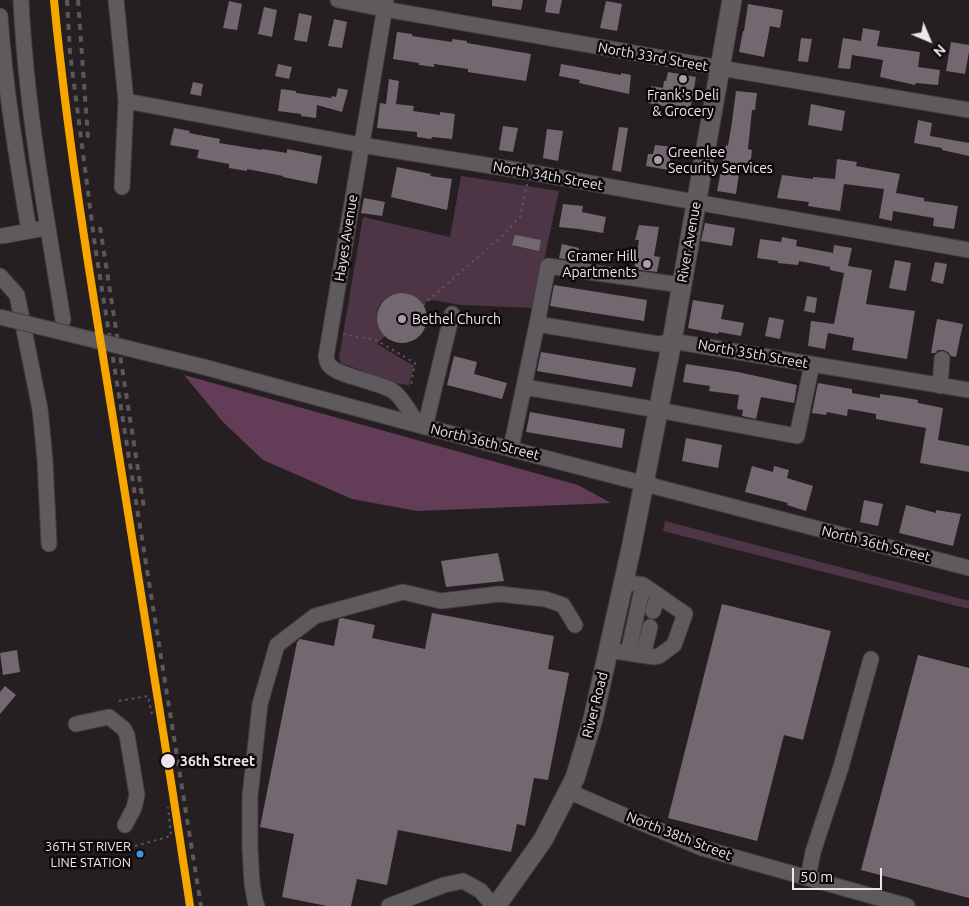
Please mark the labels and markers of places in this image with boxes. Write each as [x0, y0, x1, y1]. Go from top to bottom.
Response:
marker: Frank's Deli & Grocery [677, 73, 689, 85]
place label: Frank's Deli & Grocery [647, 87, 719, 120]
place label: Greenlee Security Services [668, 144, 773, 176]
marker: Greenlee Security Services [652, 154, 664, 166]
place label: Cramer Hill Apartments [562, 248, 637, 280]
marker: Cramer Hill Apartments [641, 258, 653, 270]
place label: Bethel Church [412, 311, 501, 327]
marker: Bethel Church [396, 313, 408, 325]
marker: 36th Street [159, 752, 177, 770]
place label: 36th Street [180, 753, 255, 769]
place label: 36TH ST RIVER LINE STATION [45, 839, 131, 870]
marker: 36TH ST RIVER LINE STATION [135, 849, 145, 859]

